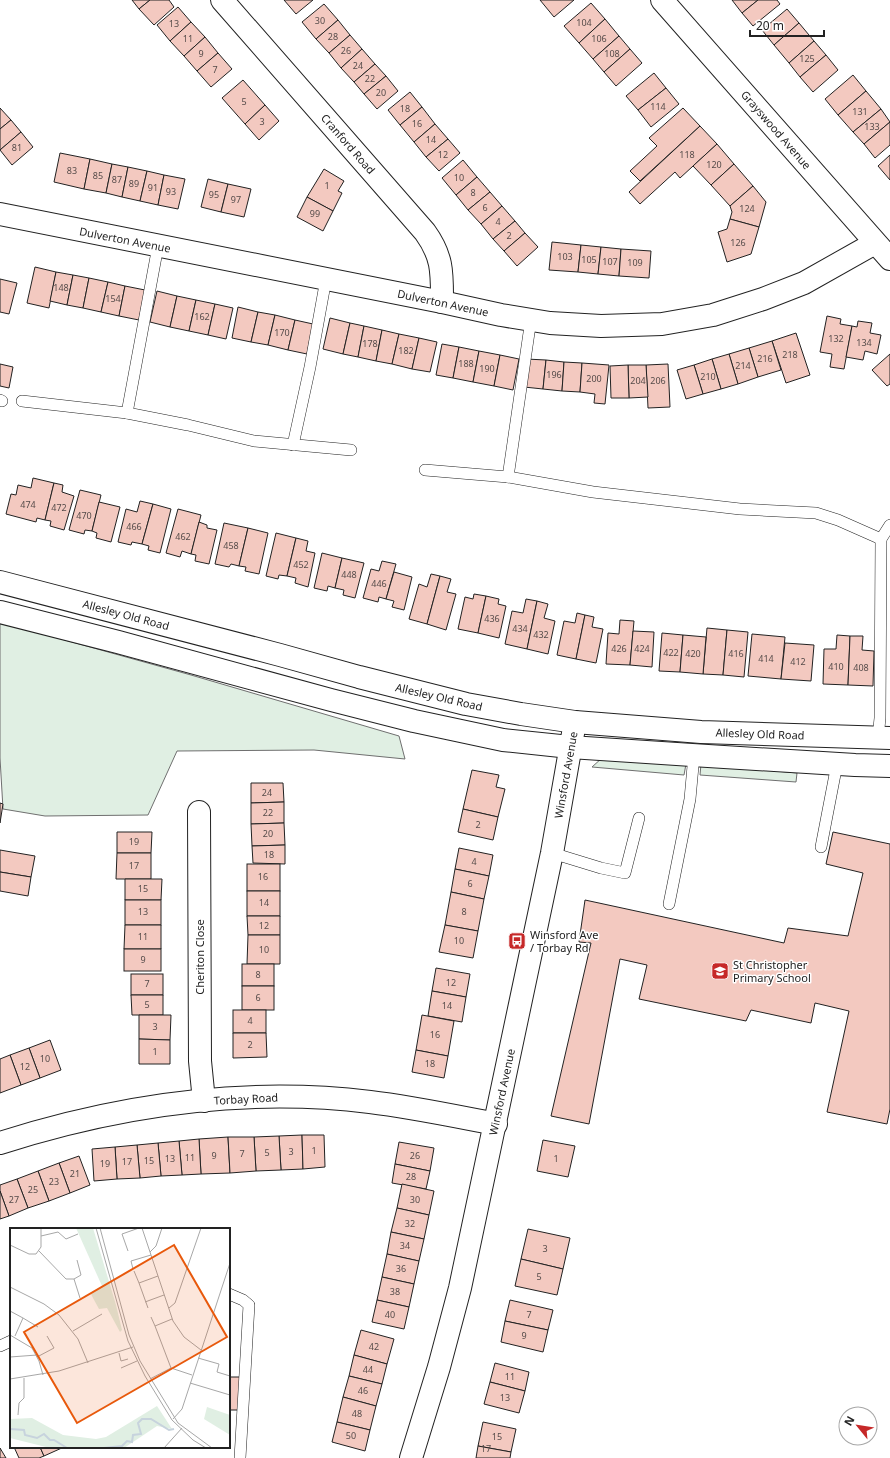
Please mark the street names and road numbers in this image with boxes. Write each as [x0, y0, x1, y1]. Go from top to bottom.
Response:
street label: Grayswood Avenue [738, 87, 815, 172]
street label: Cranford Road [318, 110, 379, 177]
street label: Dulverton Avenue [78, 223, 172, 256]
street label: Dulverton Avenue [396, 286, 490, 320]
street label: Allesley Old Road [81, 596, 171, 633]
street label: Allesley Old Road [394, 679, 484, 714]
street label: Allesley Old Road [715, 724, 805, 743]
street label: Winsford Avenue [550, 730, 581, 820]
street label: Cheriton Close [192, 919, 207, 995]
street label: Winsford Avenue [485, 1047, 518, 1137]
street label: Torbay Road [213, 1089, 279, 1108]

